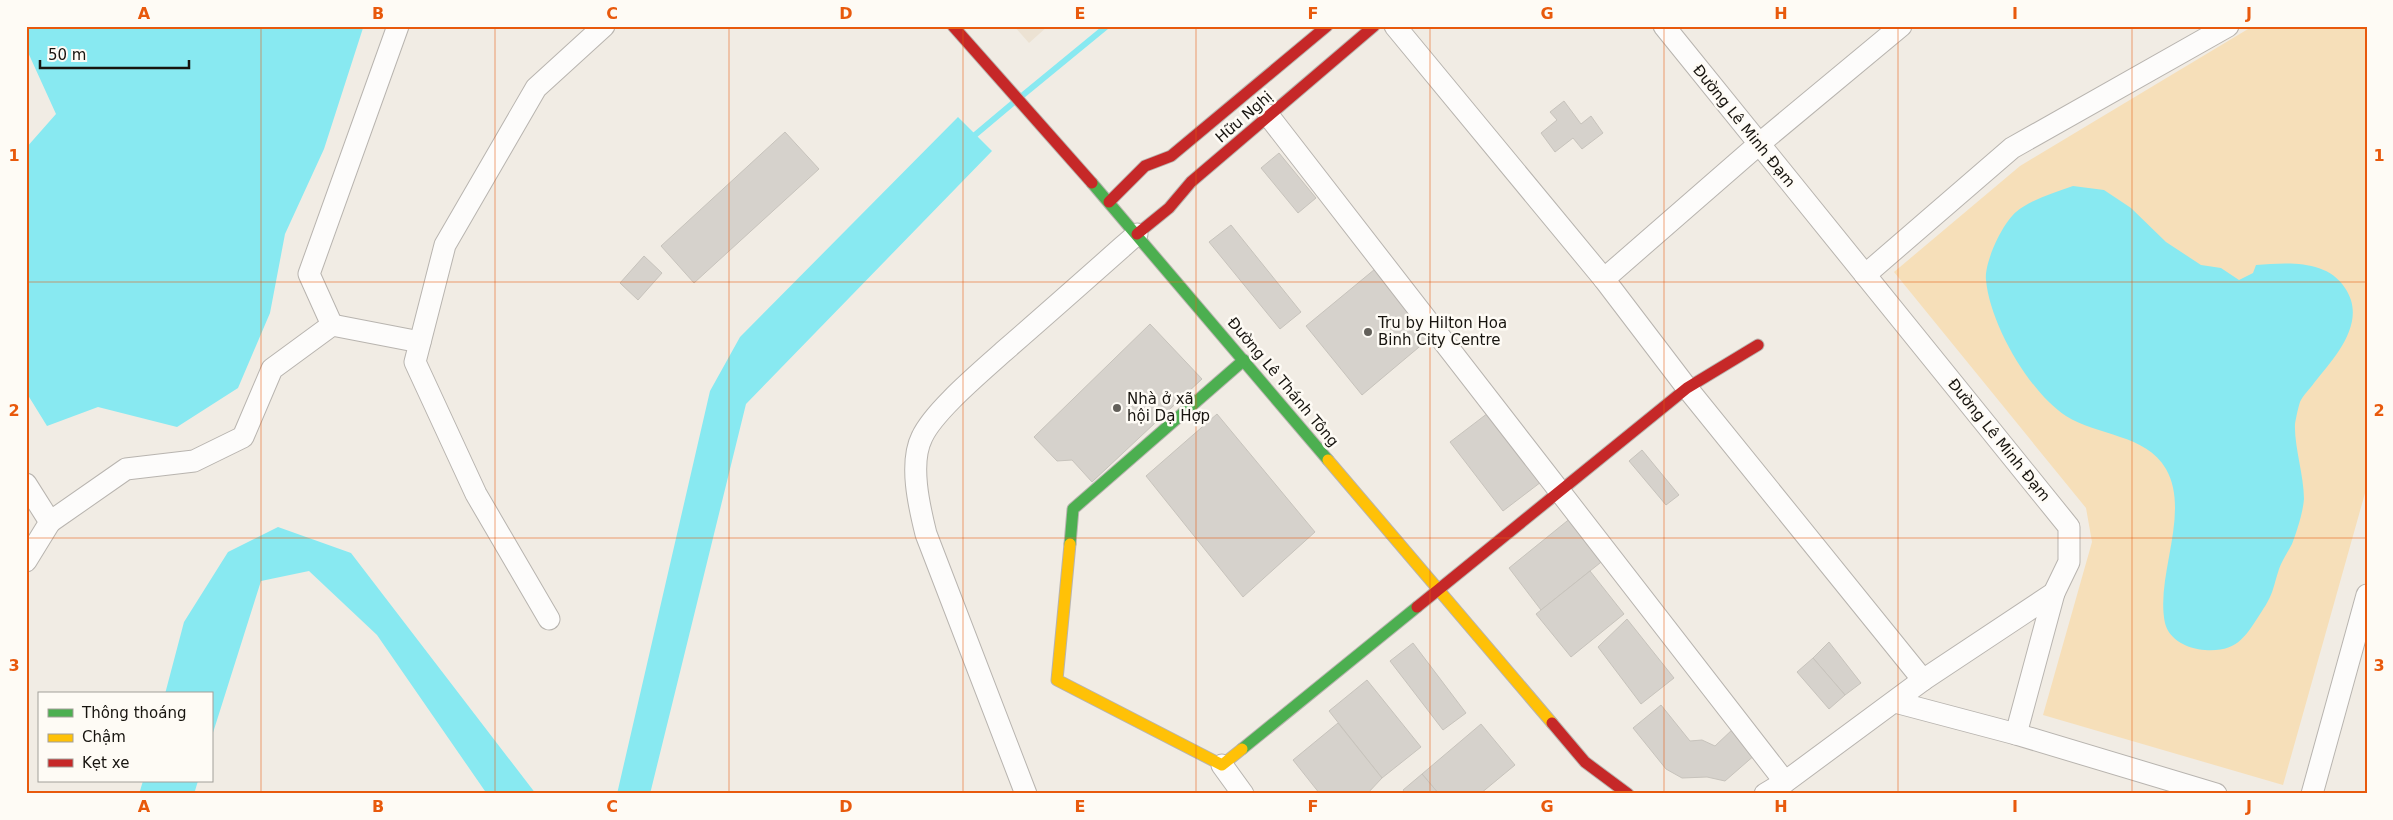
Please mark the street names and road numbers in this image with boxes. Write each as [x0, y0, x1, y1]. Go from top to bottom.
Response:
street label: Đường Lê Minh Đạm [1689, 61, 1799, 191]
street label: Hữu Nghị [1212, 87, 1276, 147]
street label: Đường Lê Thánh Tông [1224, 314, 1342, 450]
street label: Đường Lê Minh Đạm [1944, 375, 2054, 505]

